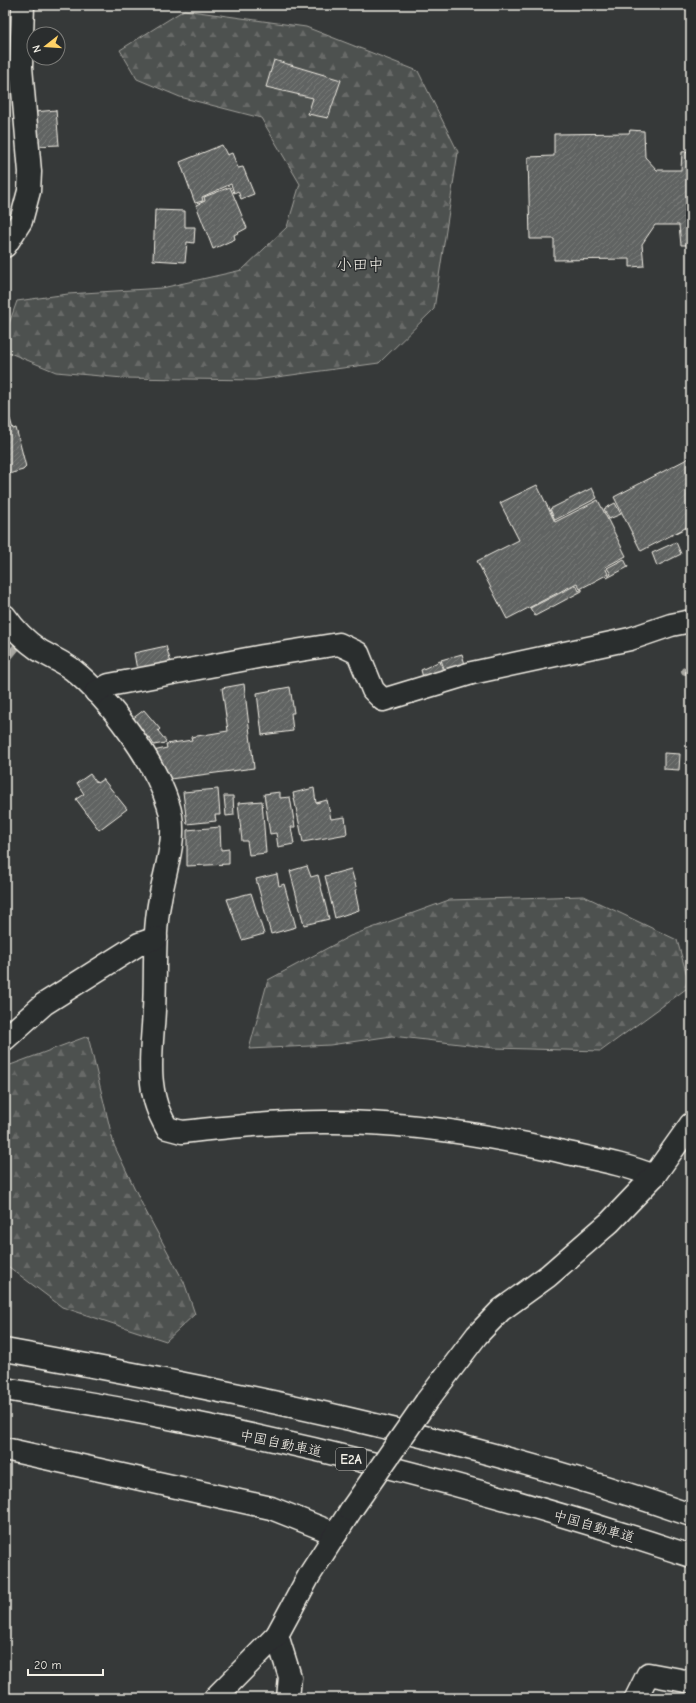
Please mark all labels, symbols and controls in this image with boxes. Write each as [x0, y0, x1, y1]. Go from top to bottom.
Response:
north arrow [26, 26, 66, 66]
text: N [30, 43, 44, 54]
district label: 小田中 [336, 256, 384, 274]
street label: 中国自動車道 [238, 1426, 324, 1461]
road number: E2A [336, 1448, 366, 1470]
street label: 中国自動車道 [551, 1507, 637, 1546]
scale bar [28, 1651, 103, 1677]
text: 20 m [34, 1658, 62, 1672]

